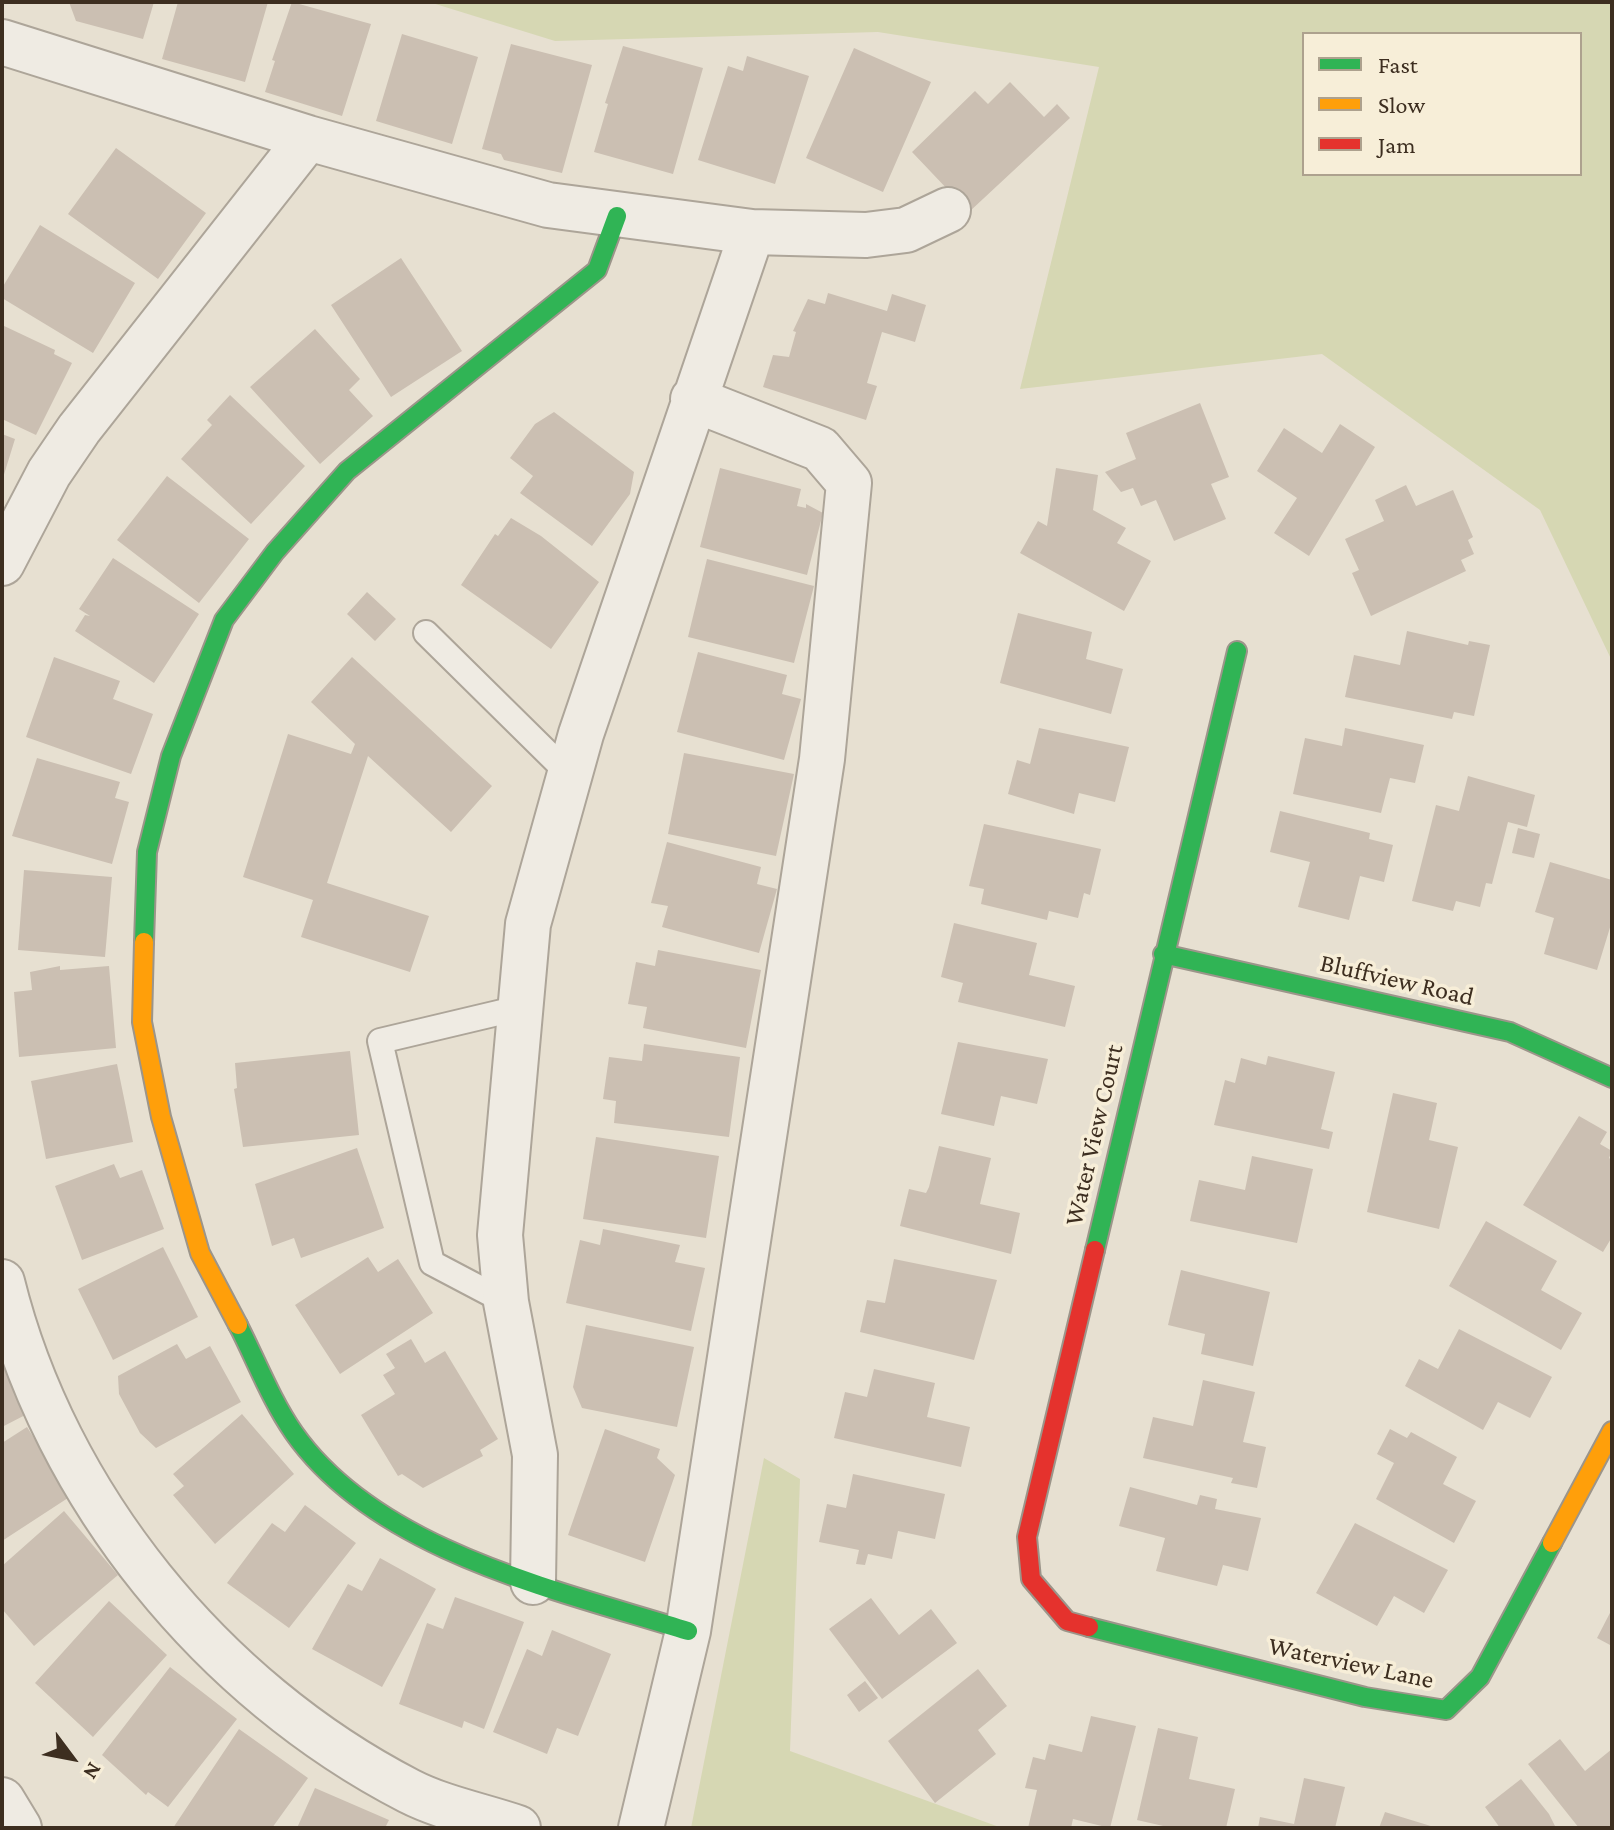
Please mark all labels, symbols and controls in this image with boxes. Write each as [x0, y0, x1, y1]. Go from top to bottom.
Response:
legend [1302, 32, 1582, 176]
text: Fast [1378, 51, 1418, 78]
text: Slow [1378, 91, 1425, 118]
text: Jam [1378, 131, 1416, 158]
street label: Bluffview Road [1317, 947, 1477, 1013]
street label: Water View Court [1058, 1041, 1130, 1229]
street label: Waterview Lane [1265, 1630, 1437, 1696]
north arrow [32, 1718, 112, 1798]
text: N [78, 1758, 107, 1784]

